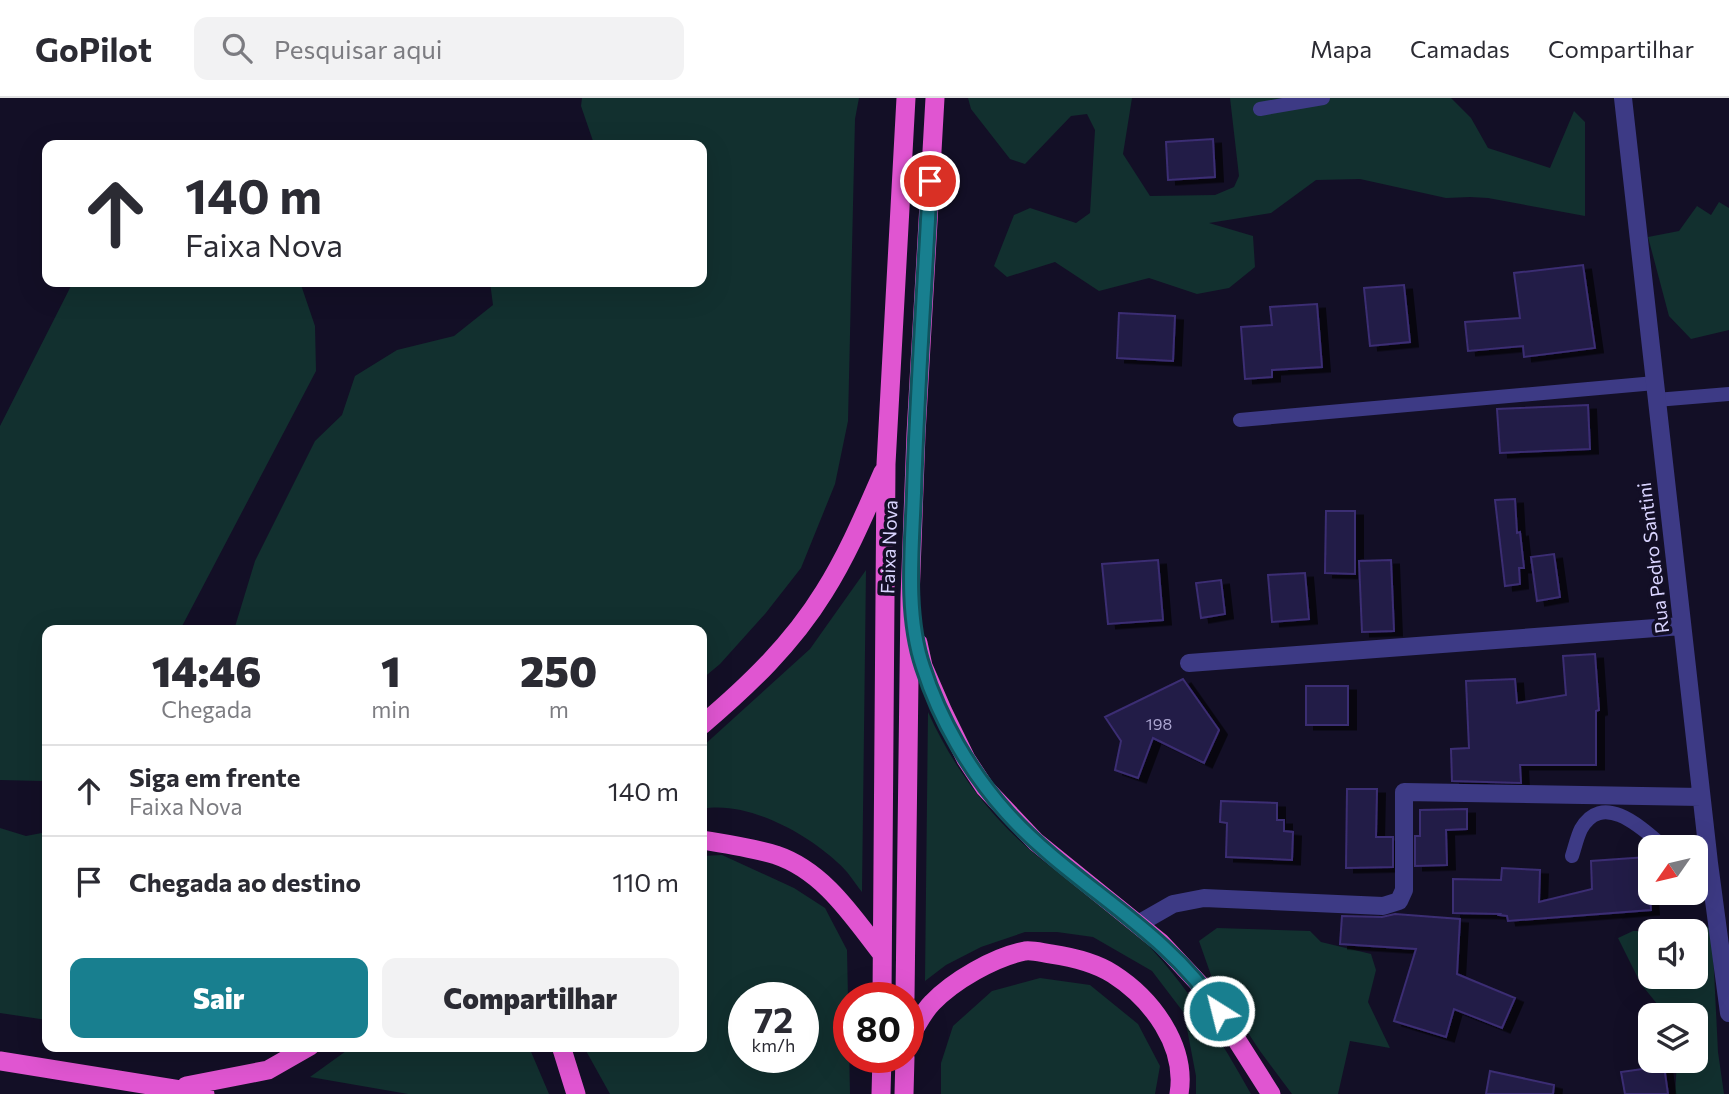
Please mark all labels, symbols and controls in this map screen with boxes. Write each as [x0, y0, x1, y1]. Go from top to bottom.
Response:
search box [194, 17, 684, 80]
text: GoPilot [35, 28, 152, 69]
icon: search [218, 29, 256, 67]
text: Pesquisar aqui [274, 33, 443, 64]
text: Mapa [1310, 34, 1372, 63]
text: Camadas [1410, 34, 1510, 63]
text: Compartilhar [1548, 34, 1694, 63]
pin [900, 151, 960, 211]
icon: arrive [911, 162, 949, 200]
text: 140 m [185, 164, 322, 224]
icon: ahead [70, 168, 161, 259]
text: Faixa Nova [185, 224, 343, 264]
street label: Rua Pedro Santini [1632, 481, 1673, 635]
street label: Faixa Nova [875, 500, 902, 594]
text: 14:46 [152, 644, 261, 696]
text: 1 [381, 644, 401, 696]
text: 250 [520, 644, 597, 696]
text: Chegada [161, 695, 252, 723]
text: min [371, 695, 410, 723]
text: m [549, 695, 569, 723]
house number: 198 [1146, 714, 1172, 733]
text: Siga em frente [129, 761, 300, 792]
icon: ahead [70, 772, 108, 810]
text: 140 m [608, 775, 679, 806]
text: Faixa Nova [129, 792, 243, 820]
north arrow [1638, 835, 1708, 905]
map controls [1638, 835, 1708, 1073]
icon: arrive [70, 863, 108, 901]
text: Chegada ao destino [129, 866, 361, 897]
text: 110 m [612, 866, 679, 897]
button: sound [1638, 919, 1708, 989]
button: Sair [70, 958, 368, 1038]
button: Compartilhar [382, 958, 679, 1038]
position arrow [1182, 974, 1256, 1048]
speed limit sign: 80 [833, 982, 924, 1073]
text: 72 [754, 997, 793, 1040]
button: layers [1638, 1003, 1708, 1073]
text: km/h [752, 1034, 795, 1056]

